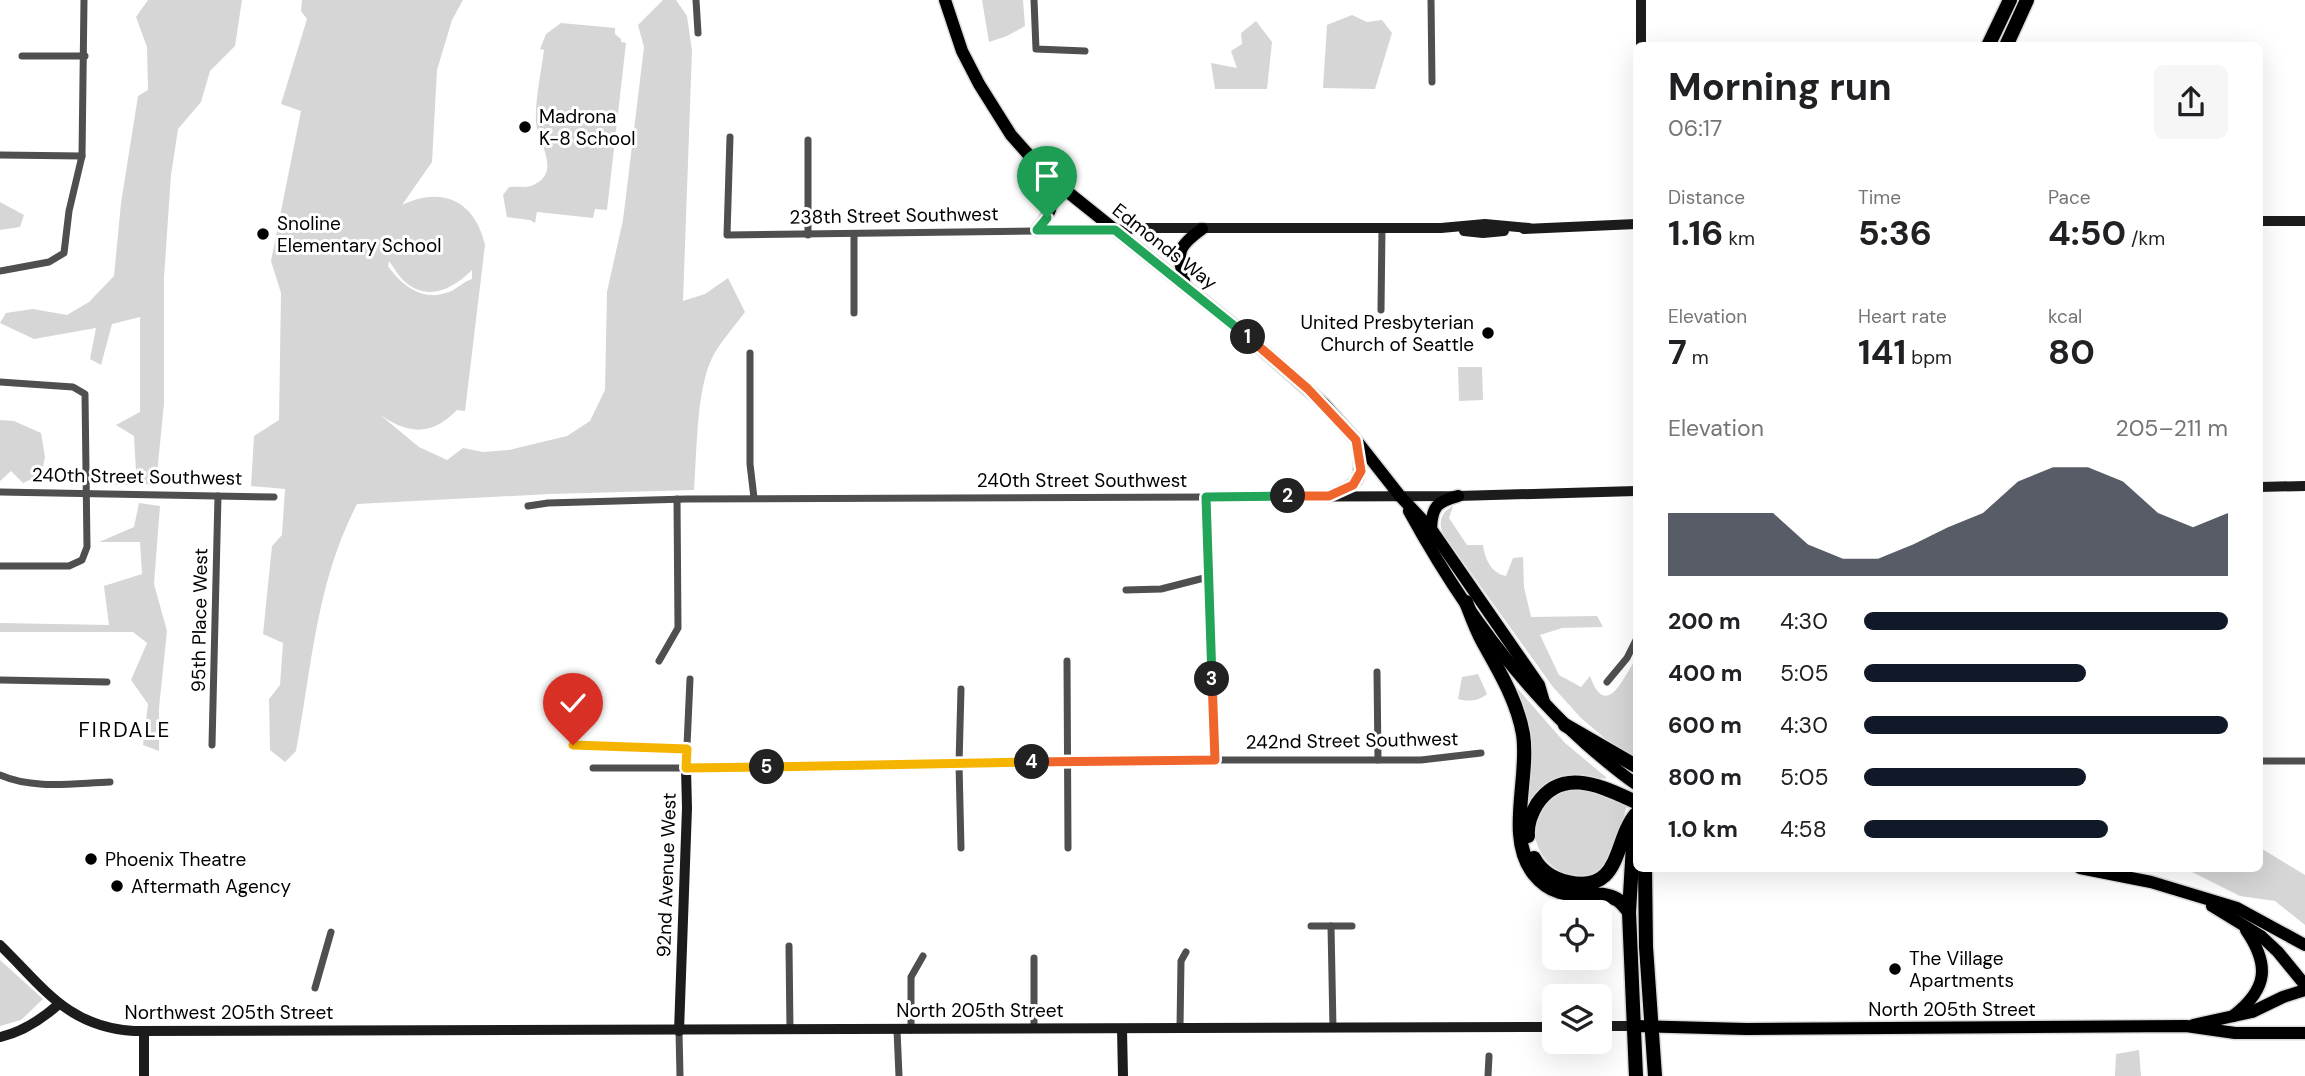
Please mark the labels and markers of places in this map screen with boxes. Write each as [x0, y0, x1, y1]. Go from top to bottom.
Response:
place label: Madrona K-8 School [539, 104, 635, 151]
marker: Madrona K-8 School [517, 119, 533, 135]
pin [1017, 146, 1077, 218]
place label: Snoline Elementary School [277, 211, 441, 258]
marker: Snoline Elementary School [255, 226, 271, 242]
place label: United Presbyterian Church of Seattle [1301, 310, 1474, 357]
pin: 1 [1230, 320, 1266, 354]
marker: United Presbyterian Church of Seattle [1480, 325, 1496, 341]
pin: 2 [1270, 478, 1306, 514]
pin: 3 [1194, 662, 1230, 696]
pin [543, 673, 603, 745]
pin: 4 [1014, 744, 1050, 780]
pin: 5 [750, 750, 784, 784]
place label: Phoenix Theatre [105, 847, 246, 872]
marker: Phoenix Theatre [83, 851, 99, 867]
place label: Aftermath Agency [131, 874, 292, 899]
marker: Aftermath Agency [109, 878, 125, 894]
place label: The Village Apartments [1909, 946, 2014, 993]
marker: The Village Apartments [1887, 961, 1903, 977]

